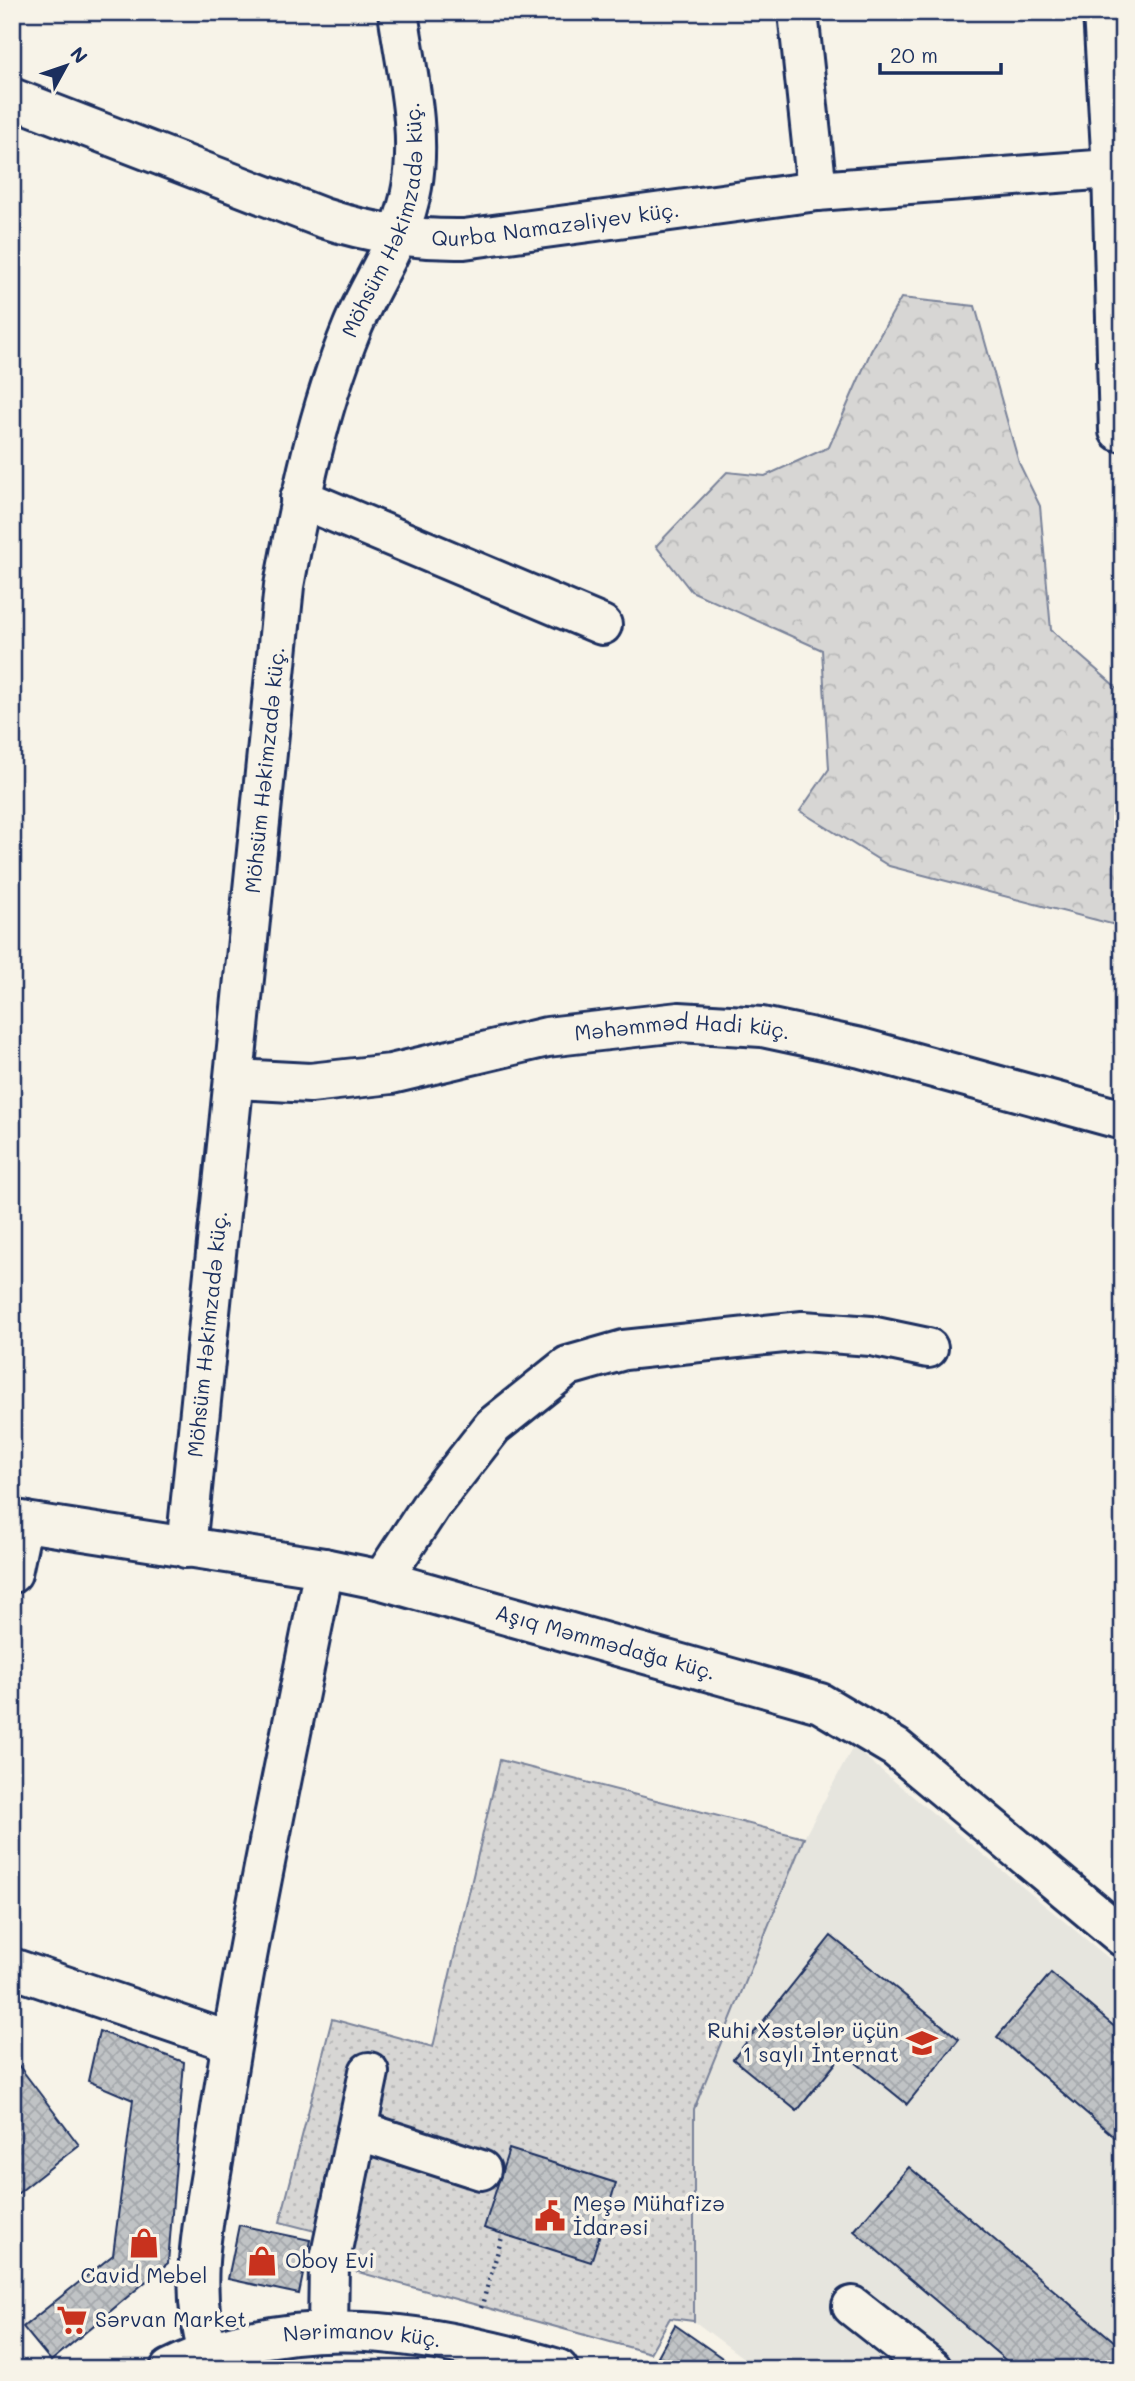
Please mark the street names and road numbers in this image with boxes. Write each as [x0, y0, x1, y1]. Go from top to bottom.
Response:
street label: Möhsüm Həkimzadə küç. [335, 101, 427, 341]
street label: Qurba Namazəliyev küç. [431, 195, 681, 251]
street label: Möhsüm Həkimzadə küç. [238, 645, 290, 894]
street label: Məhəmməd Hadi küç. [573, 1007, 793, 1046]
street label: Möhsüm Həkimzadə küç. [180, 1209, 232, 1459]
street label: Aşıq Məmmədağa küç. [493, 1598, 719, 1685]
street label: Nərimanov küç. [282, 2316, 444, 2353]

